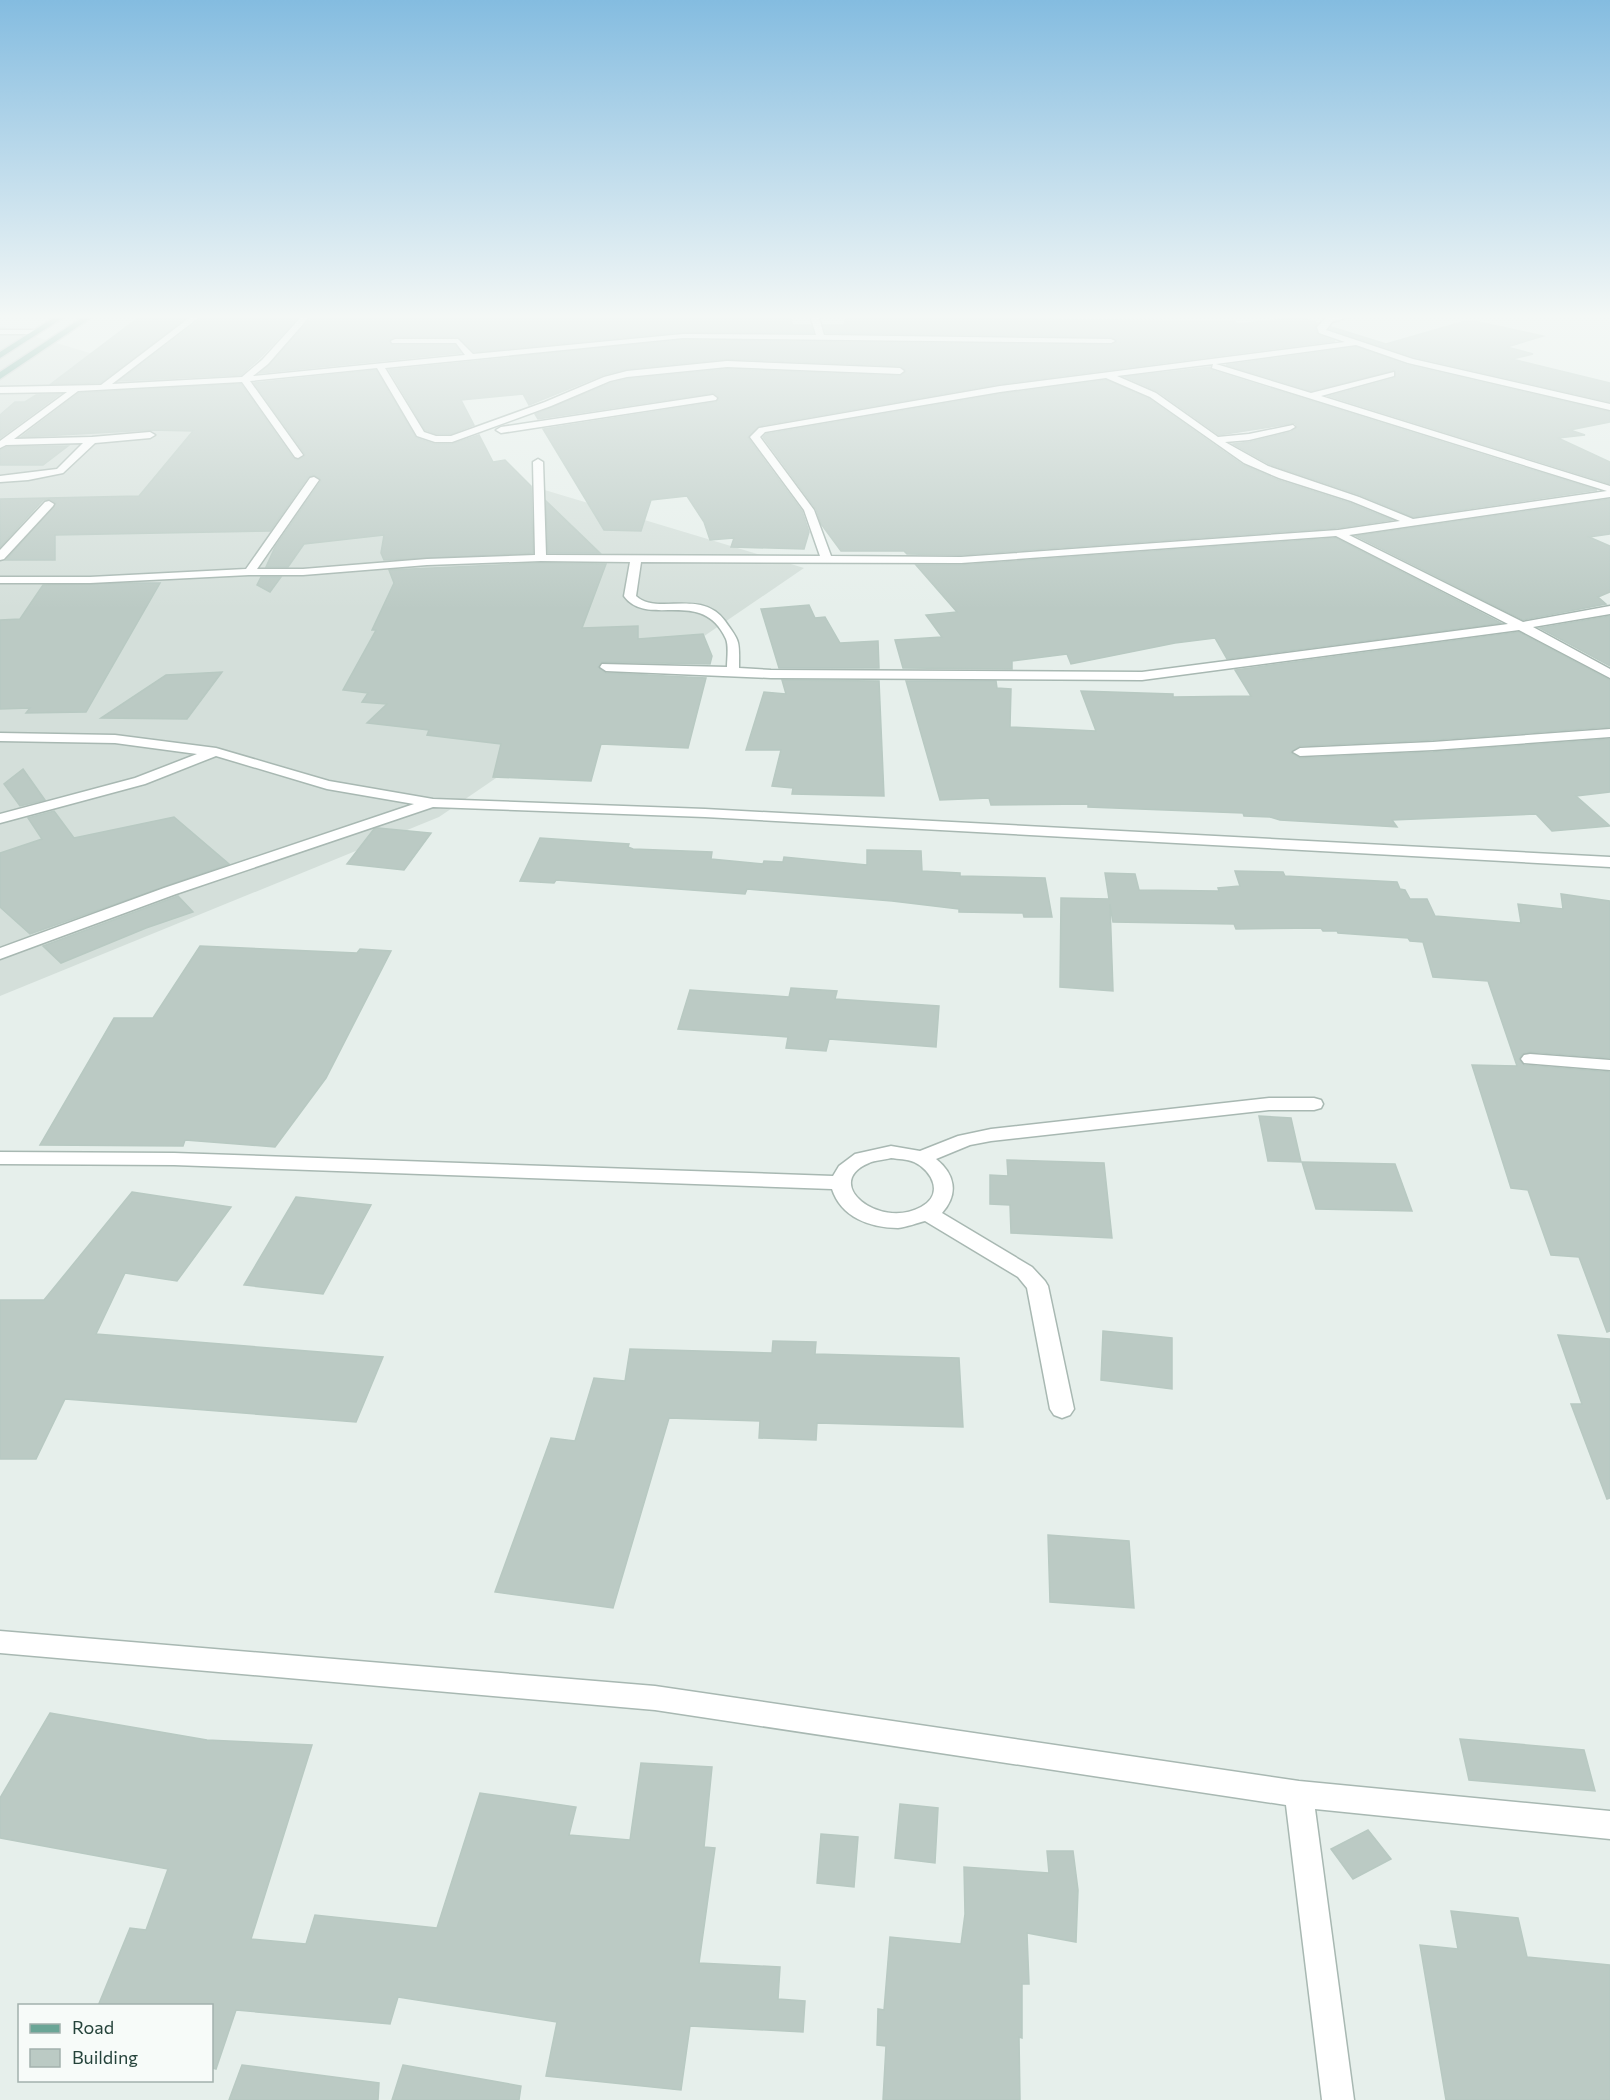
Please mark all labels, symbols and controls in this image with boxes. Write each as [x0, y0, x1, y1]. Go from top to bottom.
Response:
legend [18, 2004, 213, 2082]
text: Road [72, 2016, 114, 2038]
text: Building [72, 2046, 138, 2068]

